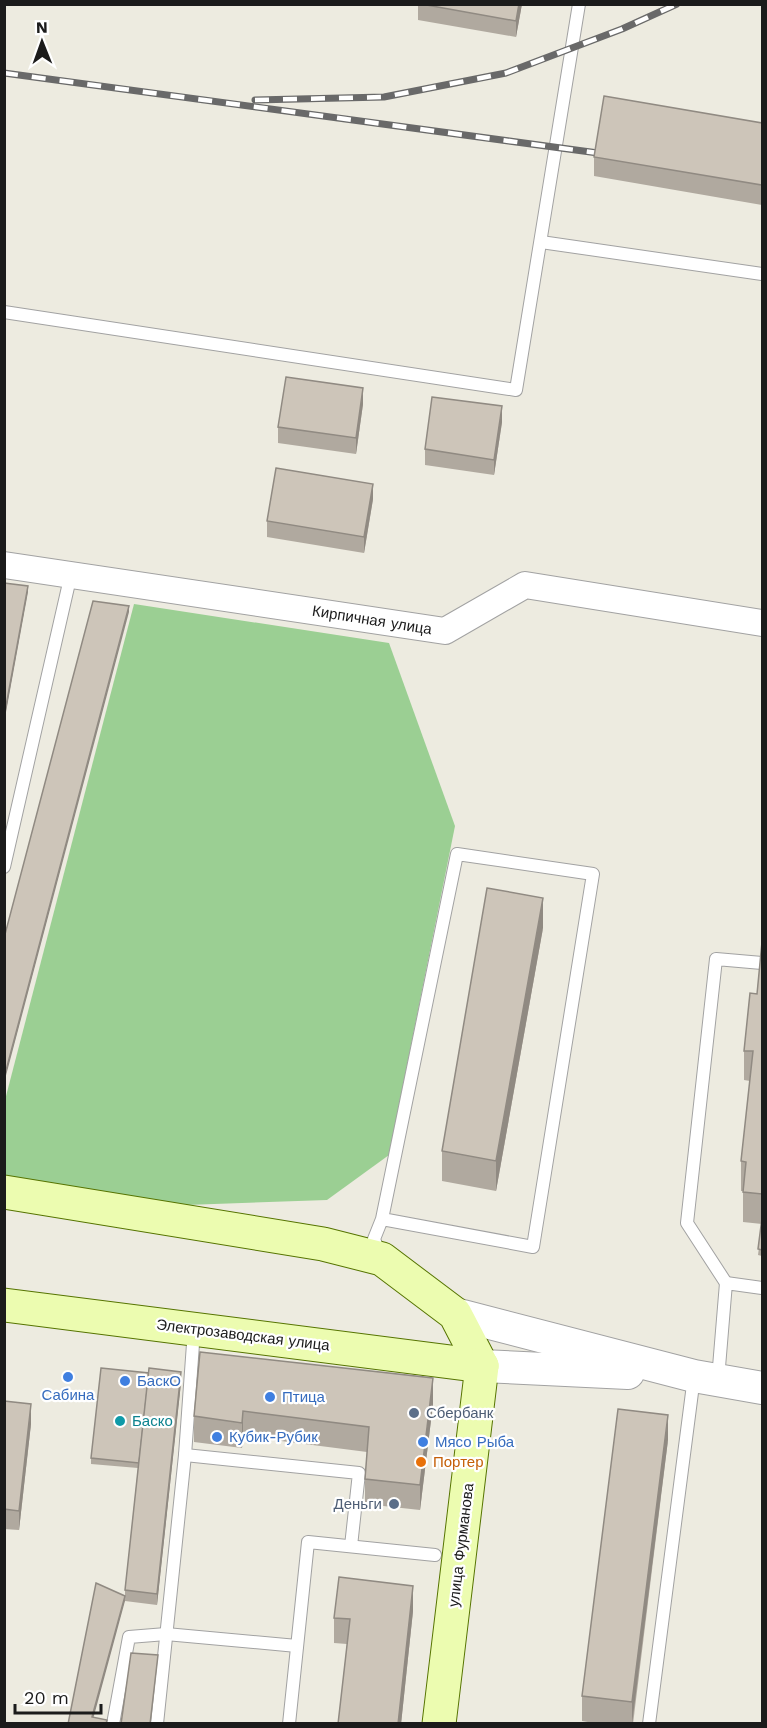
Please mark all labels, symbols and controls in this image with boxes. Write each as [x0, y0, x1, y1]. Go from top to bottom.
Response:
north arrow [12, 12, 72, 72]
text: N [36, 18, 48, 37]
street label: Кирпичная улица [311, 602, 434, 638]
street label: Электрозаводская улица [155, 1315, 331, 1355]
marker: Сабина [61, 1370, 75, 1384]
place label: БаскО [137, 1372, 181, 1390]
marker: БаскО [118, 1374, 132, 1388]
place label: Сабина [42, 1386, 95, 1404]
place label: Птица [282, 1388, 326, 1406]
marker: Птица [263, 1390, 277, 1404]
place label: Сбербанк [426, 1404, 494, 1422]
marker: Сбербанк [407, 1406, 421, 1420]
place label: Баско [132, 1412, 173, 1430]
marker: Баско [113, 1414, 127, 1428]
place label: Кубик-Рубик [229, 1428, 318, 1446]
marker: Кубик-Рубик [210, 1430, 224, 1444]
place label: Мясо Рыба [435, 1433, 515, 1451]
marker: Мясо Рыба [416, 1435, 430, 1449]
place label: Портер [433, 1453, 484, 1471]
marker: Портер [414, 1455, 428, 1469]
street label: улица Фурманова [444, 1481, 478, 1608]
place label: Деньги [334, 1495, 382, 1513]
marker: Деньги [387, 1497, 401, 1511]
scale bar [15, 1677, 100, 1715]
text: 20 m [24, 1687, 69, 1708]

